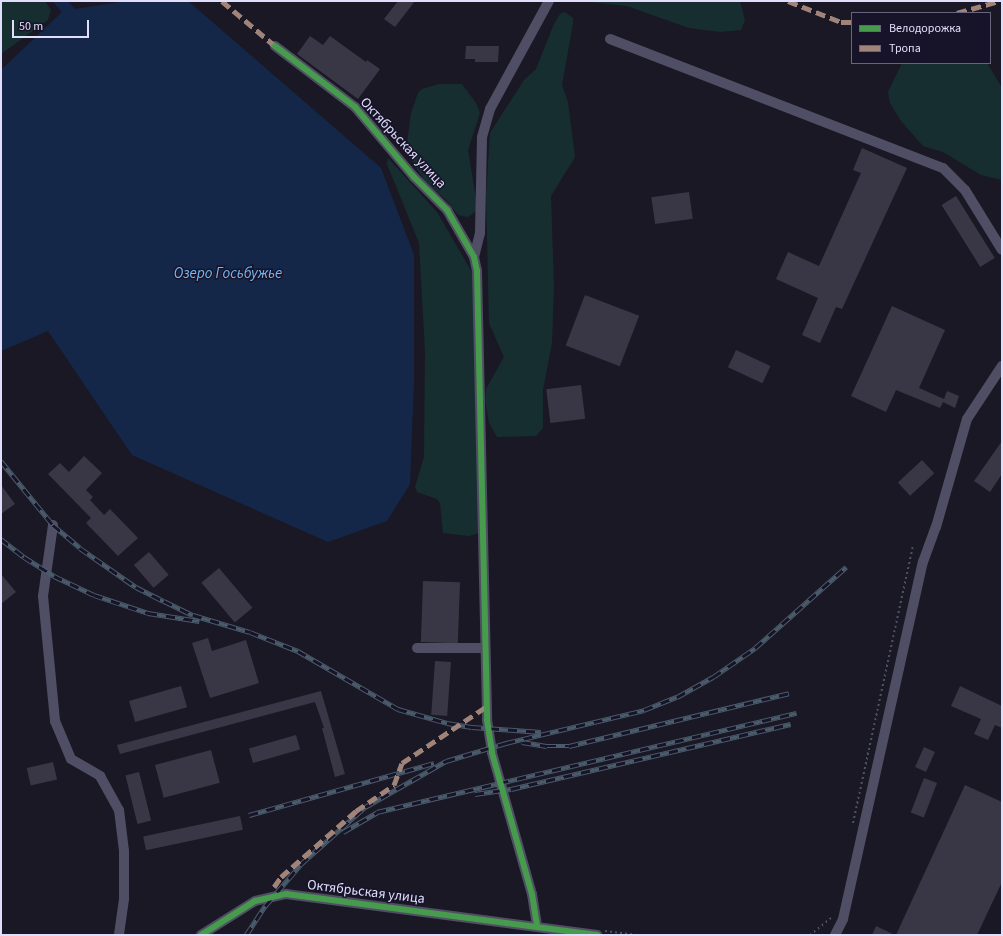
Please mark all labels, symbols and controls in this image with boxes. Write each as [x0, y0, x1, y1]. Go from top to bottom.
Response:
scale bar [14, 12, 91, 38]
legend [851, 12, 991, 64]
text: 50 m [19, 18, 43, 35]
text: Велодорожка [889, 20, 961, 37]
text: Тропа [889, 40, 921, 57]
street label: Октябрьская улица [357, 94, 449, 192]
water label: Озеро Госьбужье [174, 265, 282, 283]
street label: Октябрьская улица [306, 876, 426, 908]

